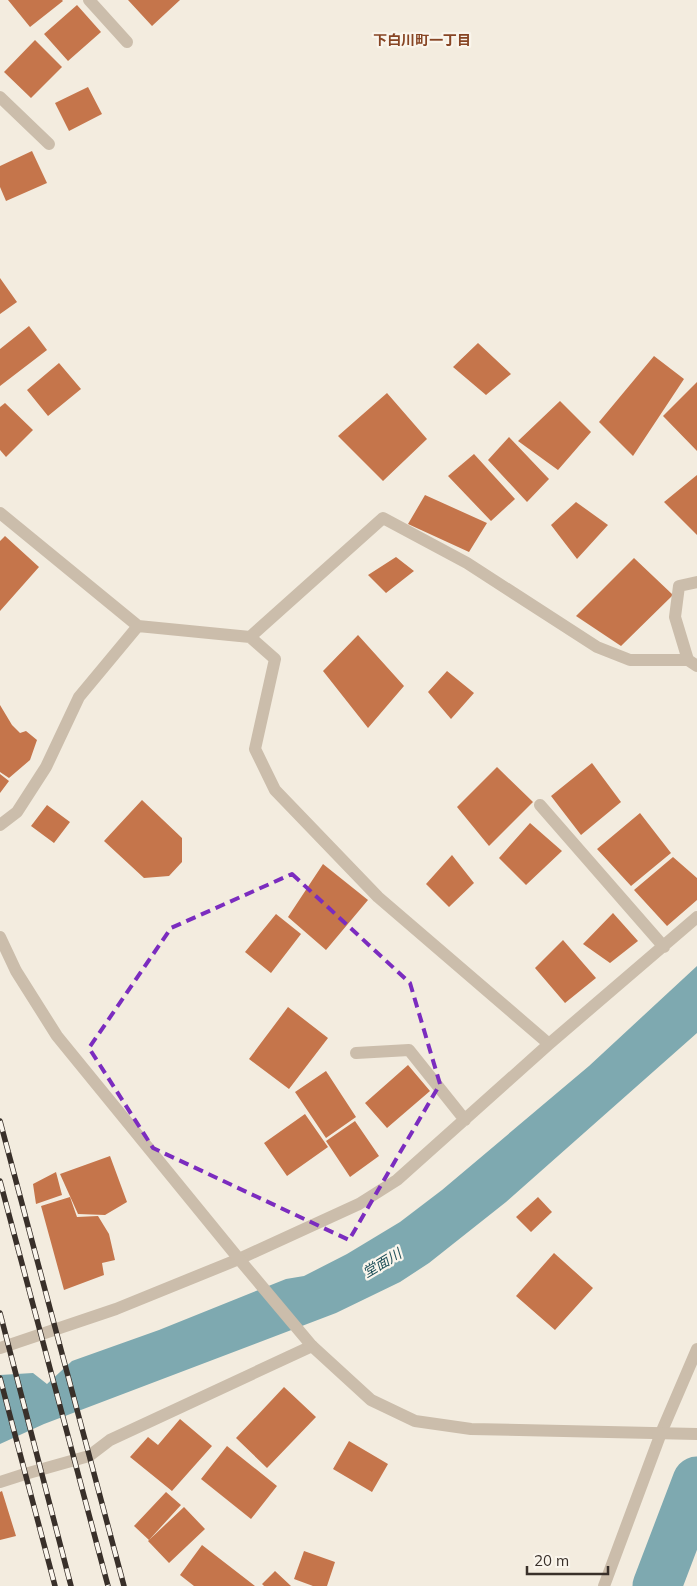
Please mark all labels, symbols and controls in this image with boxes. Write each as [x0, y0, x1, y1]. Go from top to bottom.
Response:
district label: 下白川町一丁目 [373, 31, 471, 49]
water label: 堂面川 [359, 1243, 406, 1282]
scale bar [527, 1544, 608, 1576]
text: 20 m [534, 1551, 569, 1570]

